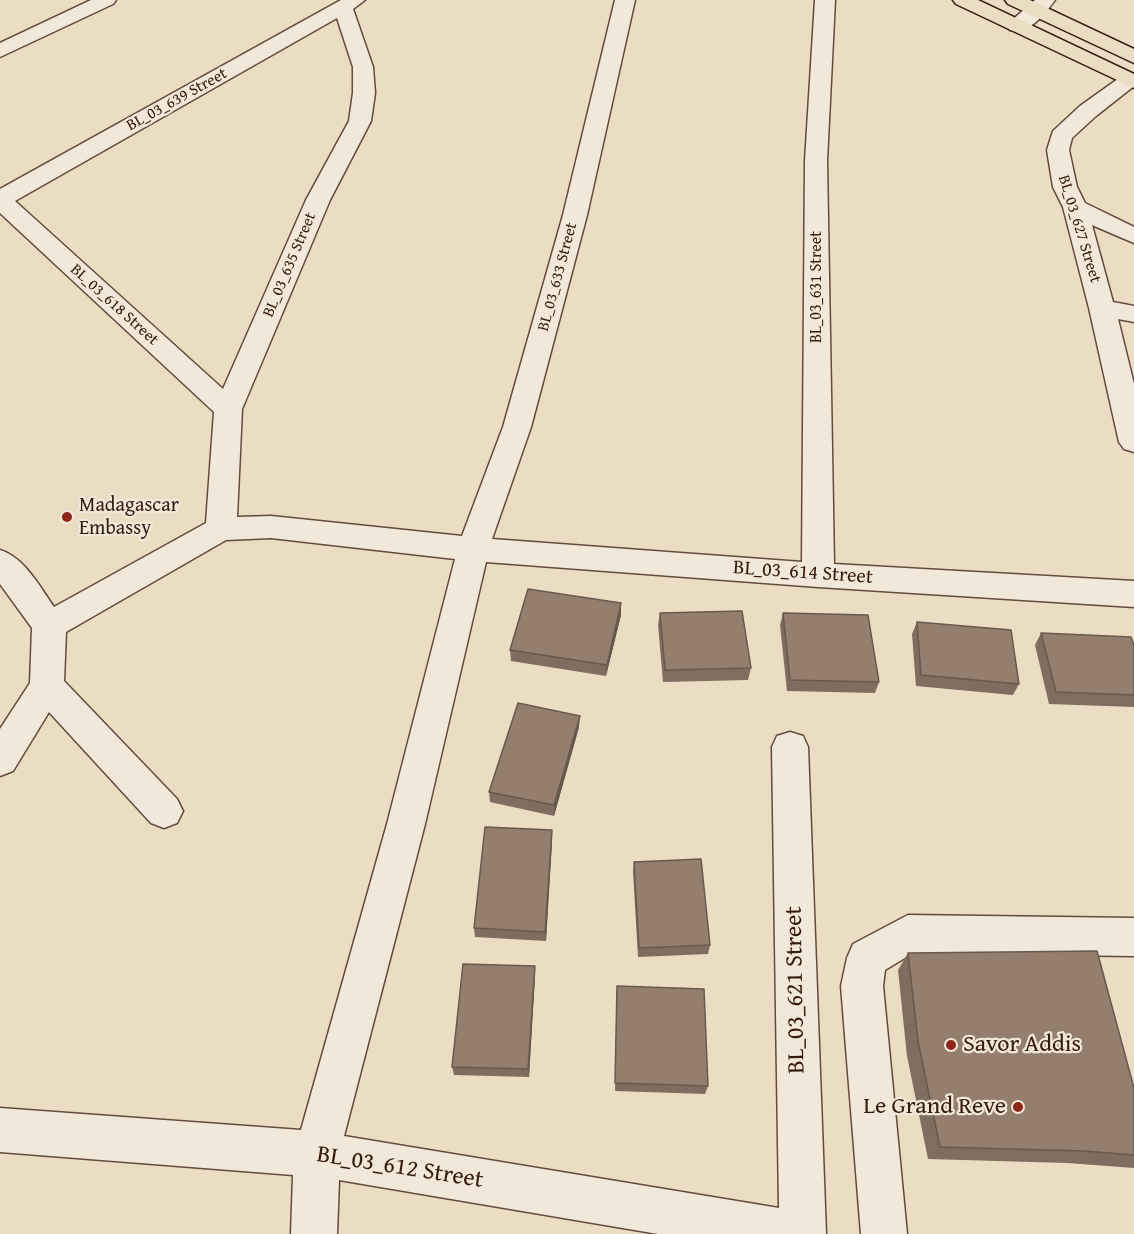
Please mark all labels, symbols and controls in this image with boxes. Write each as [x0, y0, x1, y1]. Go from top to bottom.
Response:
street label: BL_03_639 Street [123, 64, 231, 136]
street label: BL_03_627 Street [1053, 173, 1105, 285]
street label: BL_03_635 Street [259, 210, 321, 320]
street label: BL_03_633 Street [534, 220, 582, 334]
street label: BL_03_631 Street [807, 231, 827, 343]
street label: BL_03_618 Street [66, 260, 162, 350]
place label: Madagascar Embassy [79, 494, 179, 541]
marker: Madagascar Embassy [60, 510, 74, 524]
street label: BL_03_614 Street [732, 556, 874, 590]
street label: BL_03_621 Street [780, 906, 812, 1074]
place label: Savor Addis [963, 1031, 1081, 1059]
marker: Savor Addis [944, 1038, 958, 1052]
place label: Le Grand Reve [863, 1093, 1006, 1121]
marker: Le Grand Reve [1011, 1100, 1025, 1114]
street label: BL_03_612 Street [315, 1141, 485, 1195]

